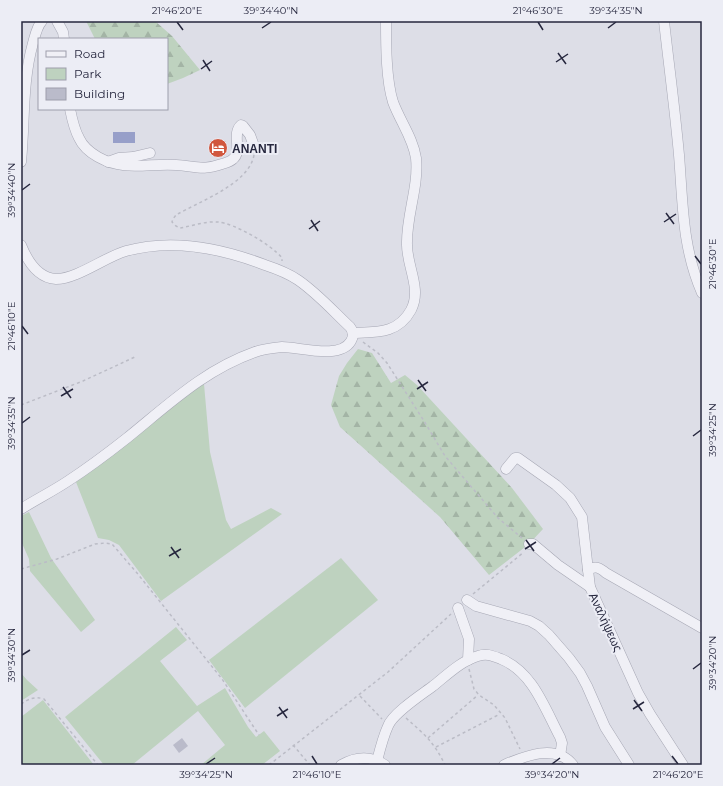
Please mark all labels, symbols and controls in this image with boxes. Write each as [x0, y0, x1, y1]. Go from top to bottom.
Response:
text: 21°46'20"E [152, 4, 203, 17]
text: 39°34'40"N [244, 4, 298, 17]
text: 21°46'30"E [513, 4, 564, 17]
text: 39°34'35"N [589, 4, 643, 17]
legend [38, 38, 168, 110]
text: Road [74, 46, 105, 61]
text: Park [74, 66, 102, 81]
text: Building [74, 86, 125, 101]
hotel icon: ΑΝΑΝΤΙ [207, 137, 229, 159]
place label: ΑΝΑΝΤΙ [232, 141, 277, 156]
text: 39°34'40"N [5, 163, 18, 217]
text: 21°46'30"E [706, 238, 719, 289]
text: 21°46'10"E [5, 301, 18, 350]
text: 39°34'35"N [5, 396, 18, 450]
text: 39°34'25"N [706, 403, 719, 457]
street label: Αναλήψεως [586, 590, 626, 654]
text: 39°34'30"N [5, 628, 18, 682]
text: 39°34'20"N [706, 636, 719, 690]
text: 39°34'25"N [179, 768, 233, 781]
text: 21°46'10"E [293, 768, 342, 781]
text: 39°34'20"N [525, 768, 579, 781]
text: 21°46'20"E [653, 768, 704, 781]

